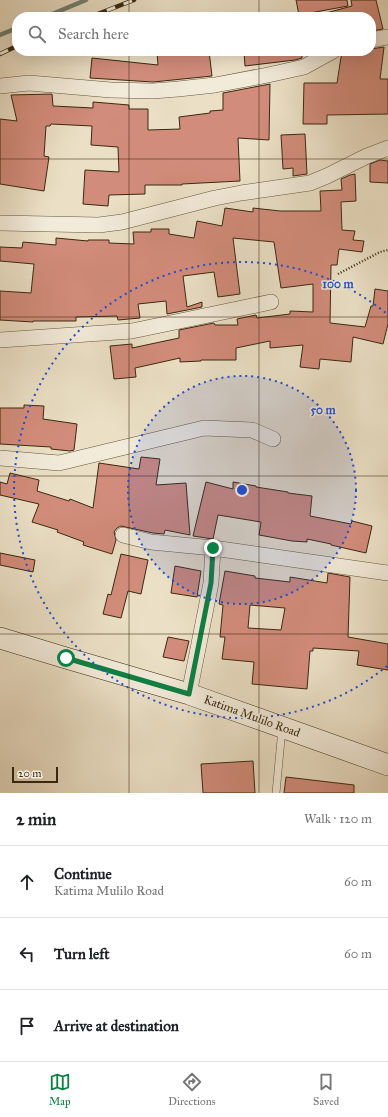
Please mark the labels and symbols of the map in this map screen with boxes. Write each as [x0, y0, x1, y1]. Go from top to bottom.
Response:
text: 100 m [322, 277, 355, 291]
text: 50 m [310, 403, 337, 417]
centre of rings [235, 483, 249, 497]
route end [204, 539, 222, 557]
route start [57, 649, 75, 667]
street label: Katima Mulilo Road [202, 692, 302, 740]
scale bar [12, 765, 58, 784]

